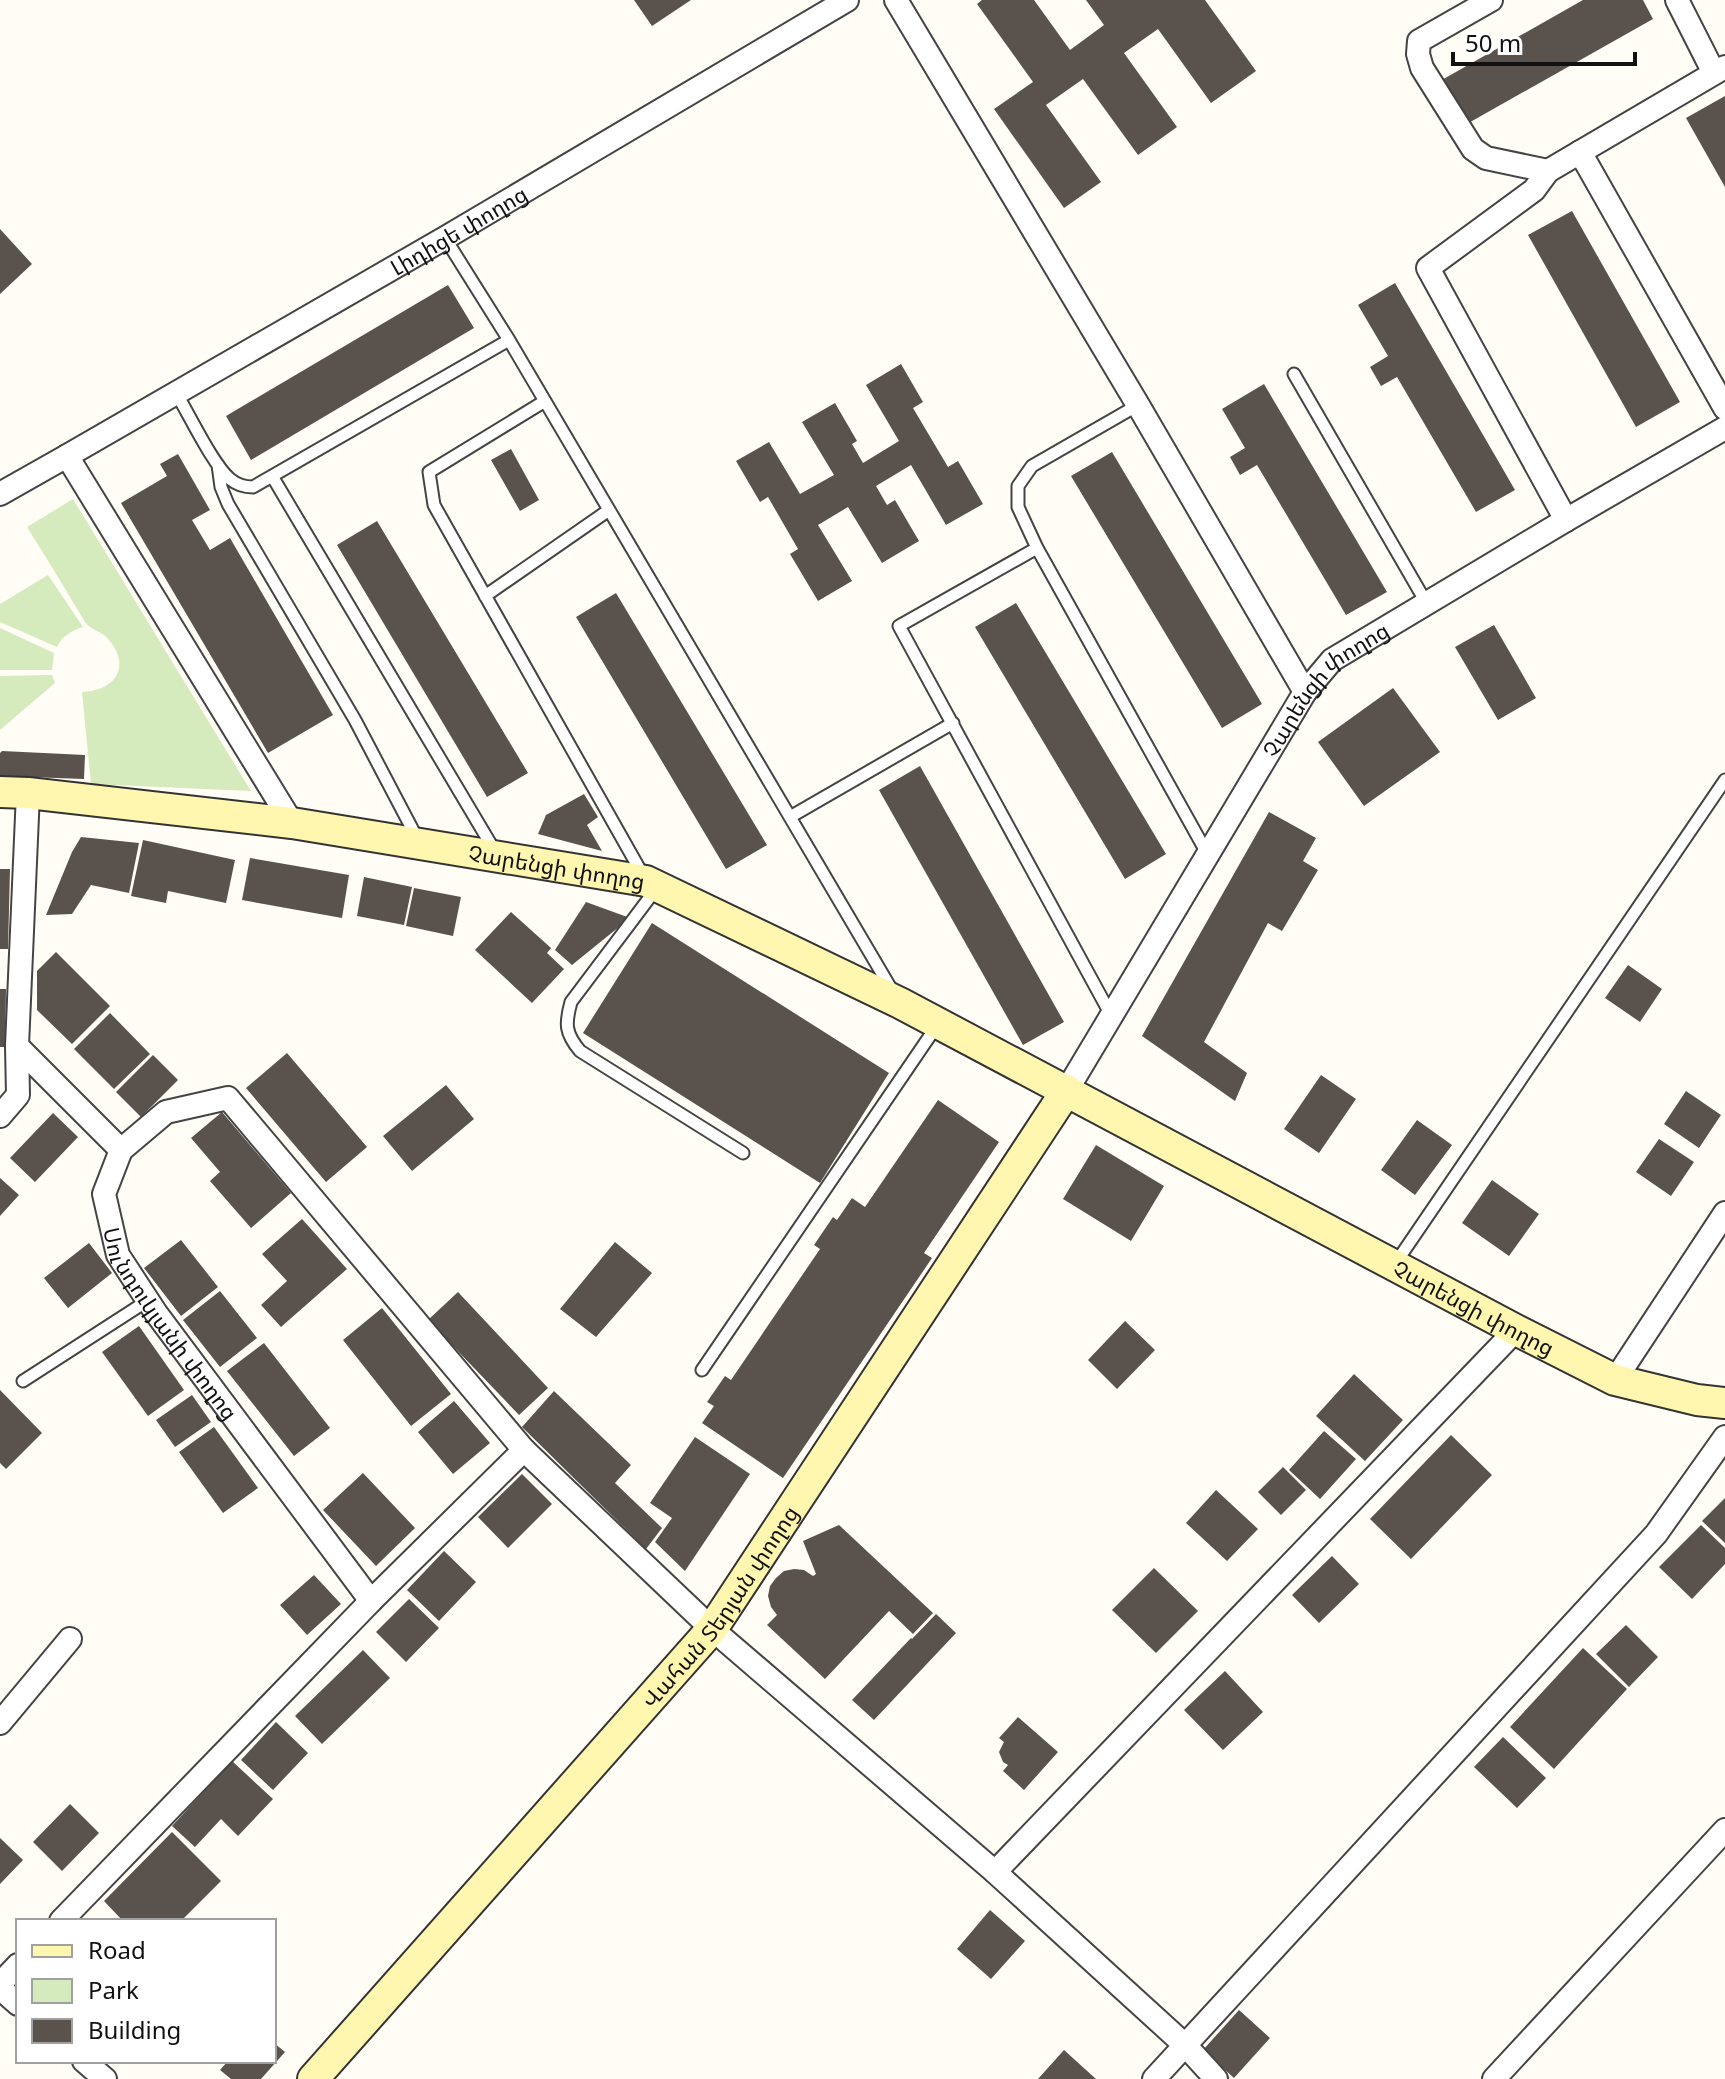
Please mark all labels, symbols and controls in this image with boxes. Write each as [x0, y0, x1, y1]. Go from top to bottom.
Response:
scale bar [1453, 16, 1635, 66]
text: 50 m [1465, 26, 1521, 59]
street label: Լիդիցե փողոց [385, 178, 532, 281]
street label: Չարենցի փողոց [1255, 615, 1394, 762]
street label: Չարենցի փողոց [466, 838, 647, 895]
street label: Սունդուկյանի փողոց [98, 1224, 245, 1425]
street label: Չարենցի փողոց [1388, 1253, 1560, 1362]
street label: Վահան Տերյան փողոց [635, 1500, 804, 1714]
legend [16, 1919, 276, 2063]
text: Road [88, 1933, 146, 1966]
text: Park [88, 1973, 139, 2006]
text: Building [88, 2013, 181, 2046]

